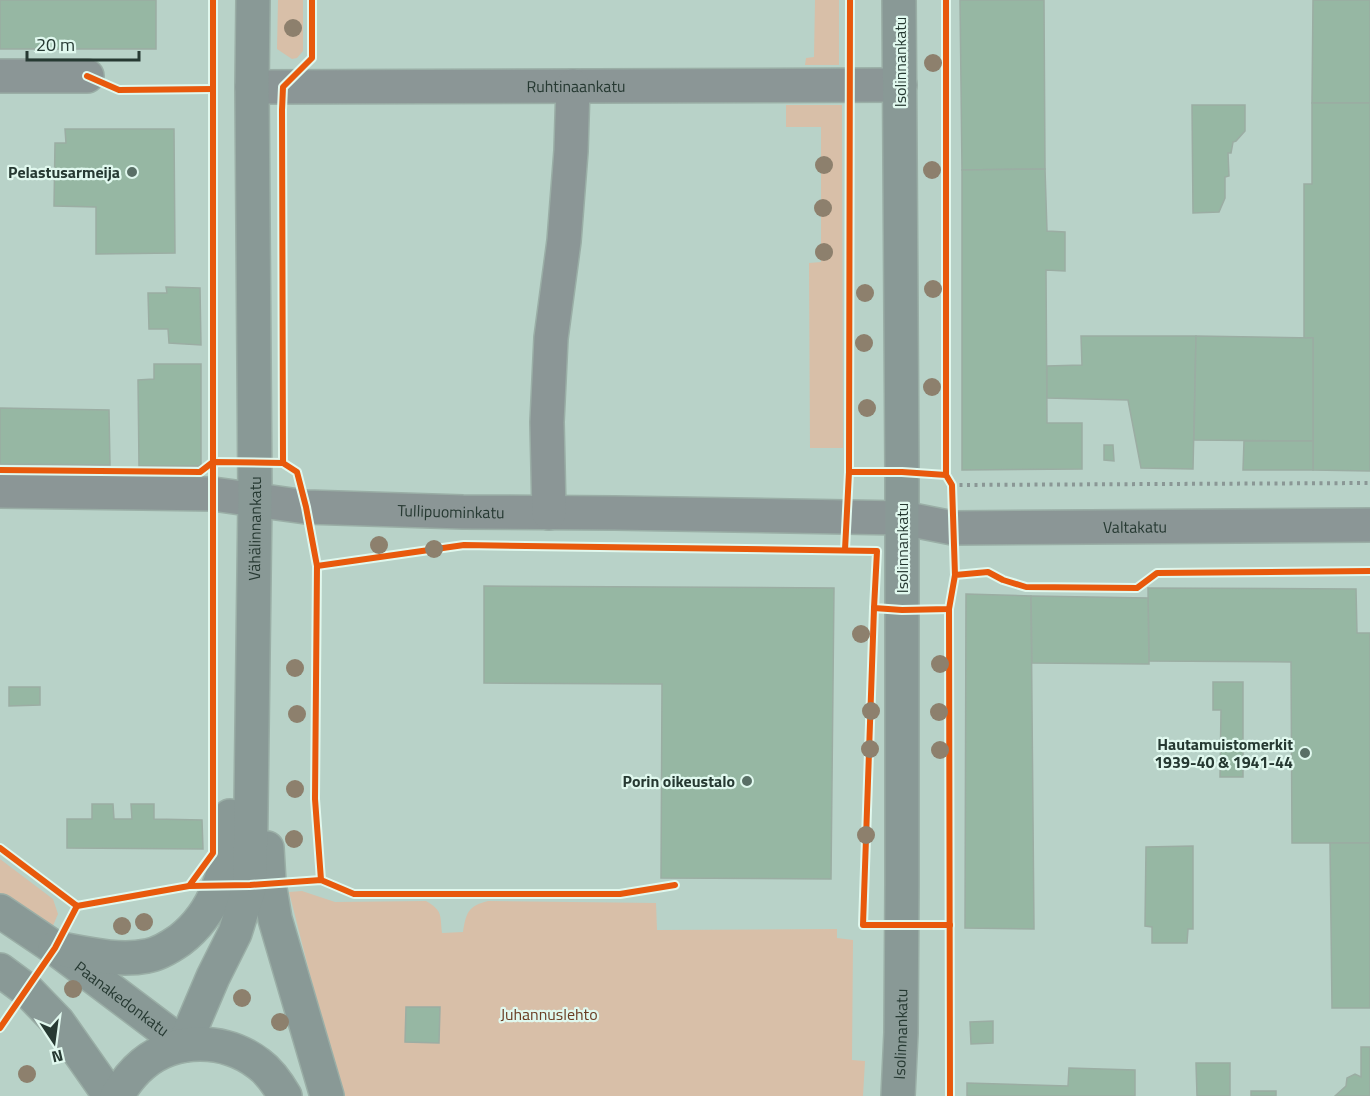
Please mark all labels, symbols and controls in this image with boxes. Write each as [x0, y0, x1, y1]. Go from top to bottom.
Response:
street label: Isolinnankatu [888, 17, 912, 107]
scale bar [27, 24, 140, 62]
text: 20 m [36, 31, 75, 58]
street label: Ruhtinaankatu [526, 74, 626, 98]
place label: Pelastusarmeija [8, 160, 120, 184]
marker: Pelastusarmeija [125, 165, 139, 179]
street label: Vähälinnankatu [242, 476, 267, 581]
street label: Tullipuominkatu [397, 498, 505, 524]
street label: Isolinnankatu [890, 503, 914, 593]
street label: Valtakatu [1103, 514, 1167, 539]
place label: Hautamuistomerkit 1939-40 & 1941-44 [1154, 732, 1293, 774]
marker: Hautamuistomerkit 1939-40 & 1941-44 [1298, 746, 1312, 760]
place label: Porin oikeustalo [622, 769, 735, 793]
marker: Porin oikeustalo [740, 774, 754, 788]
street label: Paanakedonkatu [70, 955, 174, 1042]
street label: Isolinnankatu [887, 989, 913, 1080]
park label: Juhannuslehto [500, 1002, 598, 1026]
north arrow [24, 1012, 84, 1072]
text: N [49, 1044, 65, 1070]

